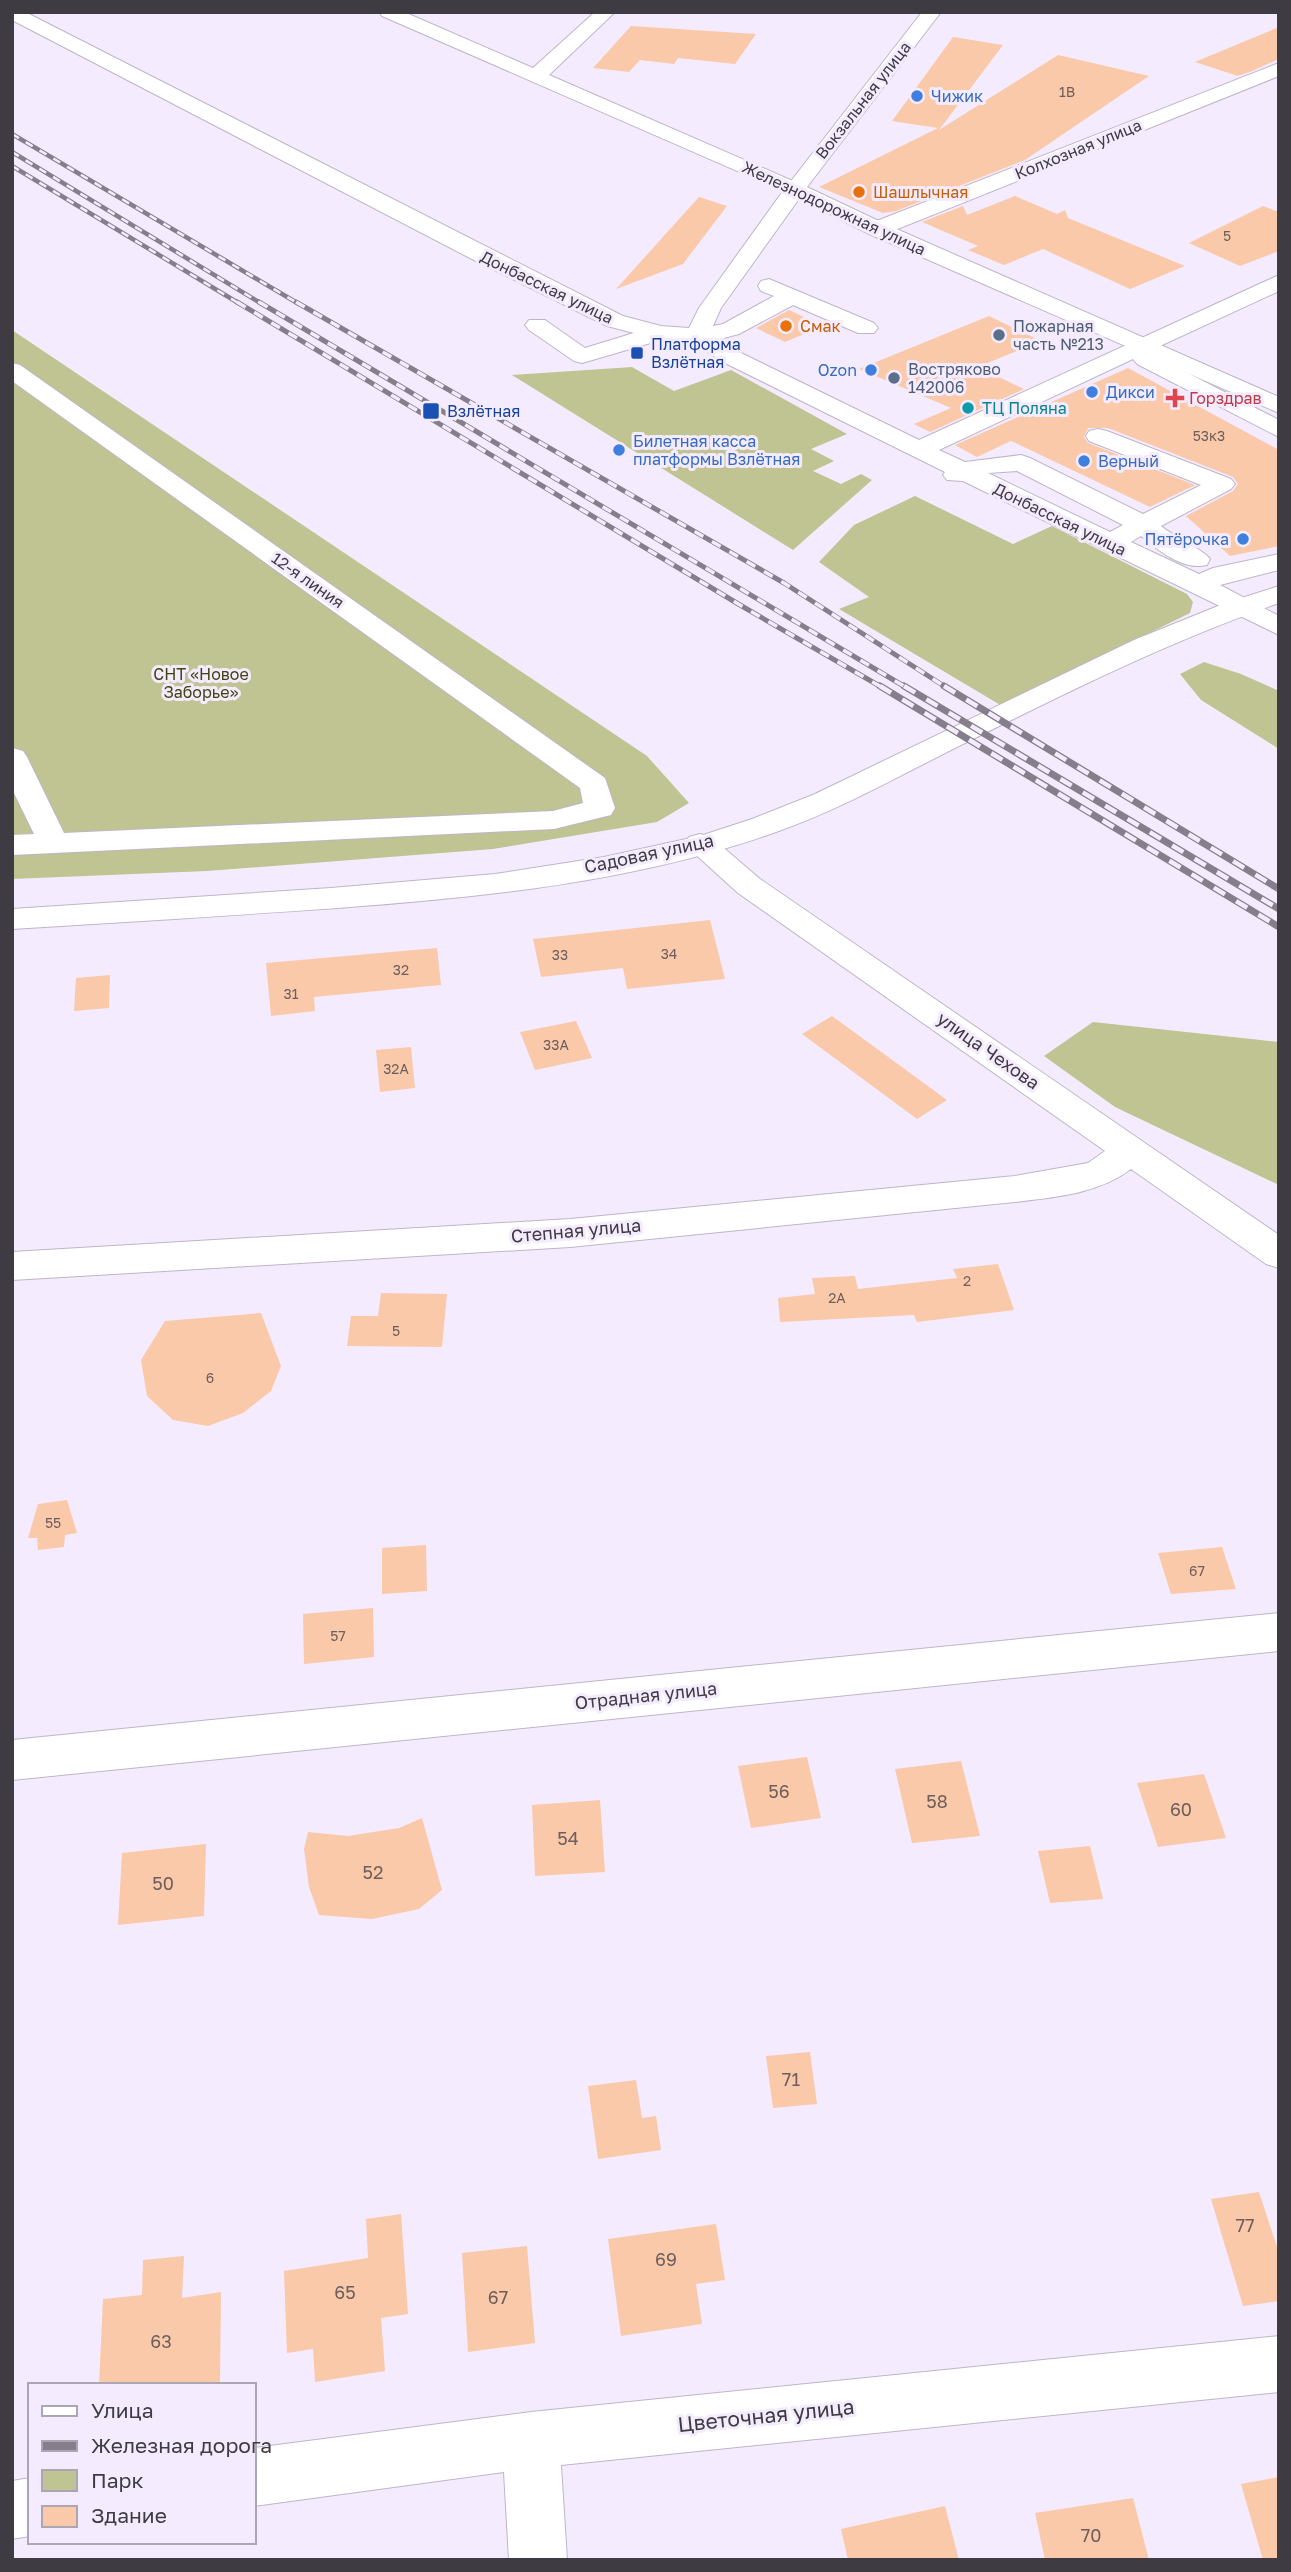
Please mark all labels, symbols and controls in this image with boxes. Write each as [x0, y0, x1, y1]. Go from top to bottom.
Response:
street label: Вокзальная улица [811, 37, 915, 163]
house number: 1В [1059, 83, 1075, 100]
place label: Чижик [931, 86, 983, 106]
marker: Чижик [909, 88, 925, 104]
street label: Колхозная улица [1012, 114, 1144, 184]
street label: Железнодорожная улица [739, 157, 929, 259]
place label: Шашлычная [873, 182, 968, 202]
marker: Шашлычная [851, 184, 867, 200]
house number: 5 [1223, 227, 1231, 244]
street label: Донбасская улица [477, 246, 617, 328]
place label: Смак [800, 316, 841, 336]
place label: Пожарная часть №213 [1013, 316, 1104, 354]
marker: Смак [778, 318, 794, 334]
marker: Пожарная часть №213 [991, 327, 1007, 343]
place label: Платформа Взлётная [651, 334, 741, 372]
marker: Платформа Взлётная [629, 345, 645, 361]
place label: Востряково 142006 [908, 359, 1001, 397]
place label: Ozon [818, 360, 857, 380]
marker: Ozon [863, 362, 879, 378]
marker: Востряково 142006 [886, 370, 902, 386]
place label: Дикси [1106, 382, 1155, 402]
marker: Дикси [1084, 384, 1100, 400]
place label: Горздрав [1189, 388, 1262, 408]
marker: Горздрав [1167, 390, 1183, 406]
place label: ТЦ Поляна [982, 398, 1067, 418]
marker: ТЦ Поляна [960, 400, 976, 416]
marker: Взлётная [421, 401, 441, 421]
place label: Взлётная [447, 401, 520, 421]
house number: 53к3 [1193, 427, 1225, 444]
place label: Билетная касса платформы Взлётная [633, 431, 800, 469]
marker: Билетная касса платформы Взлётная [611, 442, 627, 458]
place label: Верный [1098, 451, 1159, 471]
marker: Верный [1076, 453, 1092, 469]
street label: Донбасская улица [990, 478, 1130, 560]
place label: Пятёрочка [1145, 529, 1229, 549]
marker: Пятёрочка [1235, 531, 1251, 547]
street label: 12-я линия [268, 548, 348, 612]
park label: СНТ «Новое Заборье» [153, 664, 249, 702]
street label: Садовая улица [582, 829, 716, 877]
house number: 34 [661, 945, 677, 962]
house number: 33 [552, 946, 568, 963]
house number: 32 [393, 961, 409, 978]
house number: 31 [284, 985, 299, 1002]
street label: улица Чехова [933, 1007, 1044, 1094]
house number: 33А [543, 1036, 569, 1053]
house number: 32А [383, 1060, 409, 1077]
street label: Степная улица [510, 1213, 642, 1247]
house number: 2 [963, 1272, 971, 1289]
house number: 2А [828, 1289, 846, 1306]
house number: 5 [392, 1322, 400, 1339]
house number: 6 [206, 1369, 214, 1386]
house number: 55 [45, 1514, 61, 1531]
house number: 67 [1189, 1562, 1205, 1579]
house number: 57 [330, 1627, 346, 1644]
street label: Отрадная улица [574, 1677, 718, 1713]
house number: 56 [768, 1780, 790, 1802]
house number: 58 [926, 1790, 948, 1812]
house number: 60 [1170, 1798, 1192, 1820]
house number: 54 [557, 1827, 579, 1849]
house number: 52 [363, 1861, 383, 1883]
house number: 50 [152, 1872, 174, 1894]
house number: 71 [782, 2068, 800, 2090]
house number: 77 [1235, 2214, 1255, 2236]
house number: 69 [655, 2248, 677, 2270]
house number: 65 [334, 2281, 356, 2303]
house number: 67 [488, 2286, 508, 2308]
house number: 63 [150, 2330, 172, 2352]
legend [28, 2383, 256, 2544]
street label: Цветочная улица [676, 2393, 856, 2437]
text: Улица [91, 2397, 154, 2423]
text: Железная дорога [91, 2432, 272, 2458]
text: Парк [91, 2467, 144, 2493]
text: Здание [91, 2502, 167, 2528]
house number: 70 [1081, 2524, 1101, 2546]

